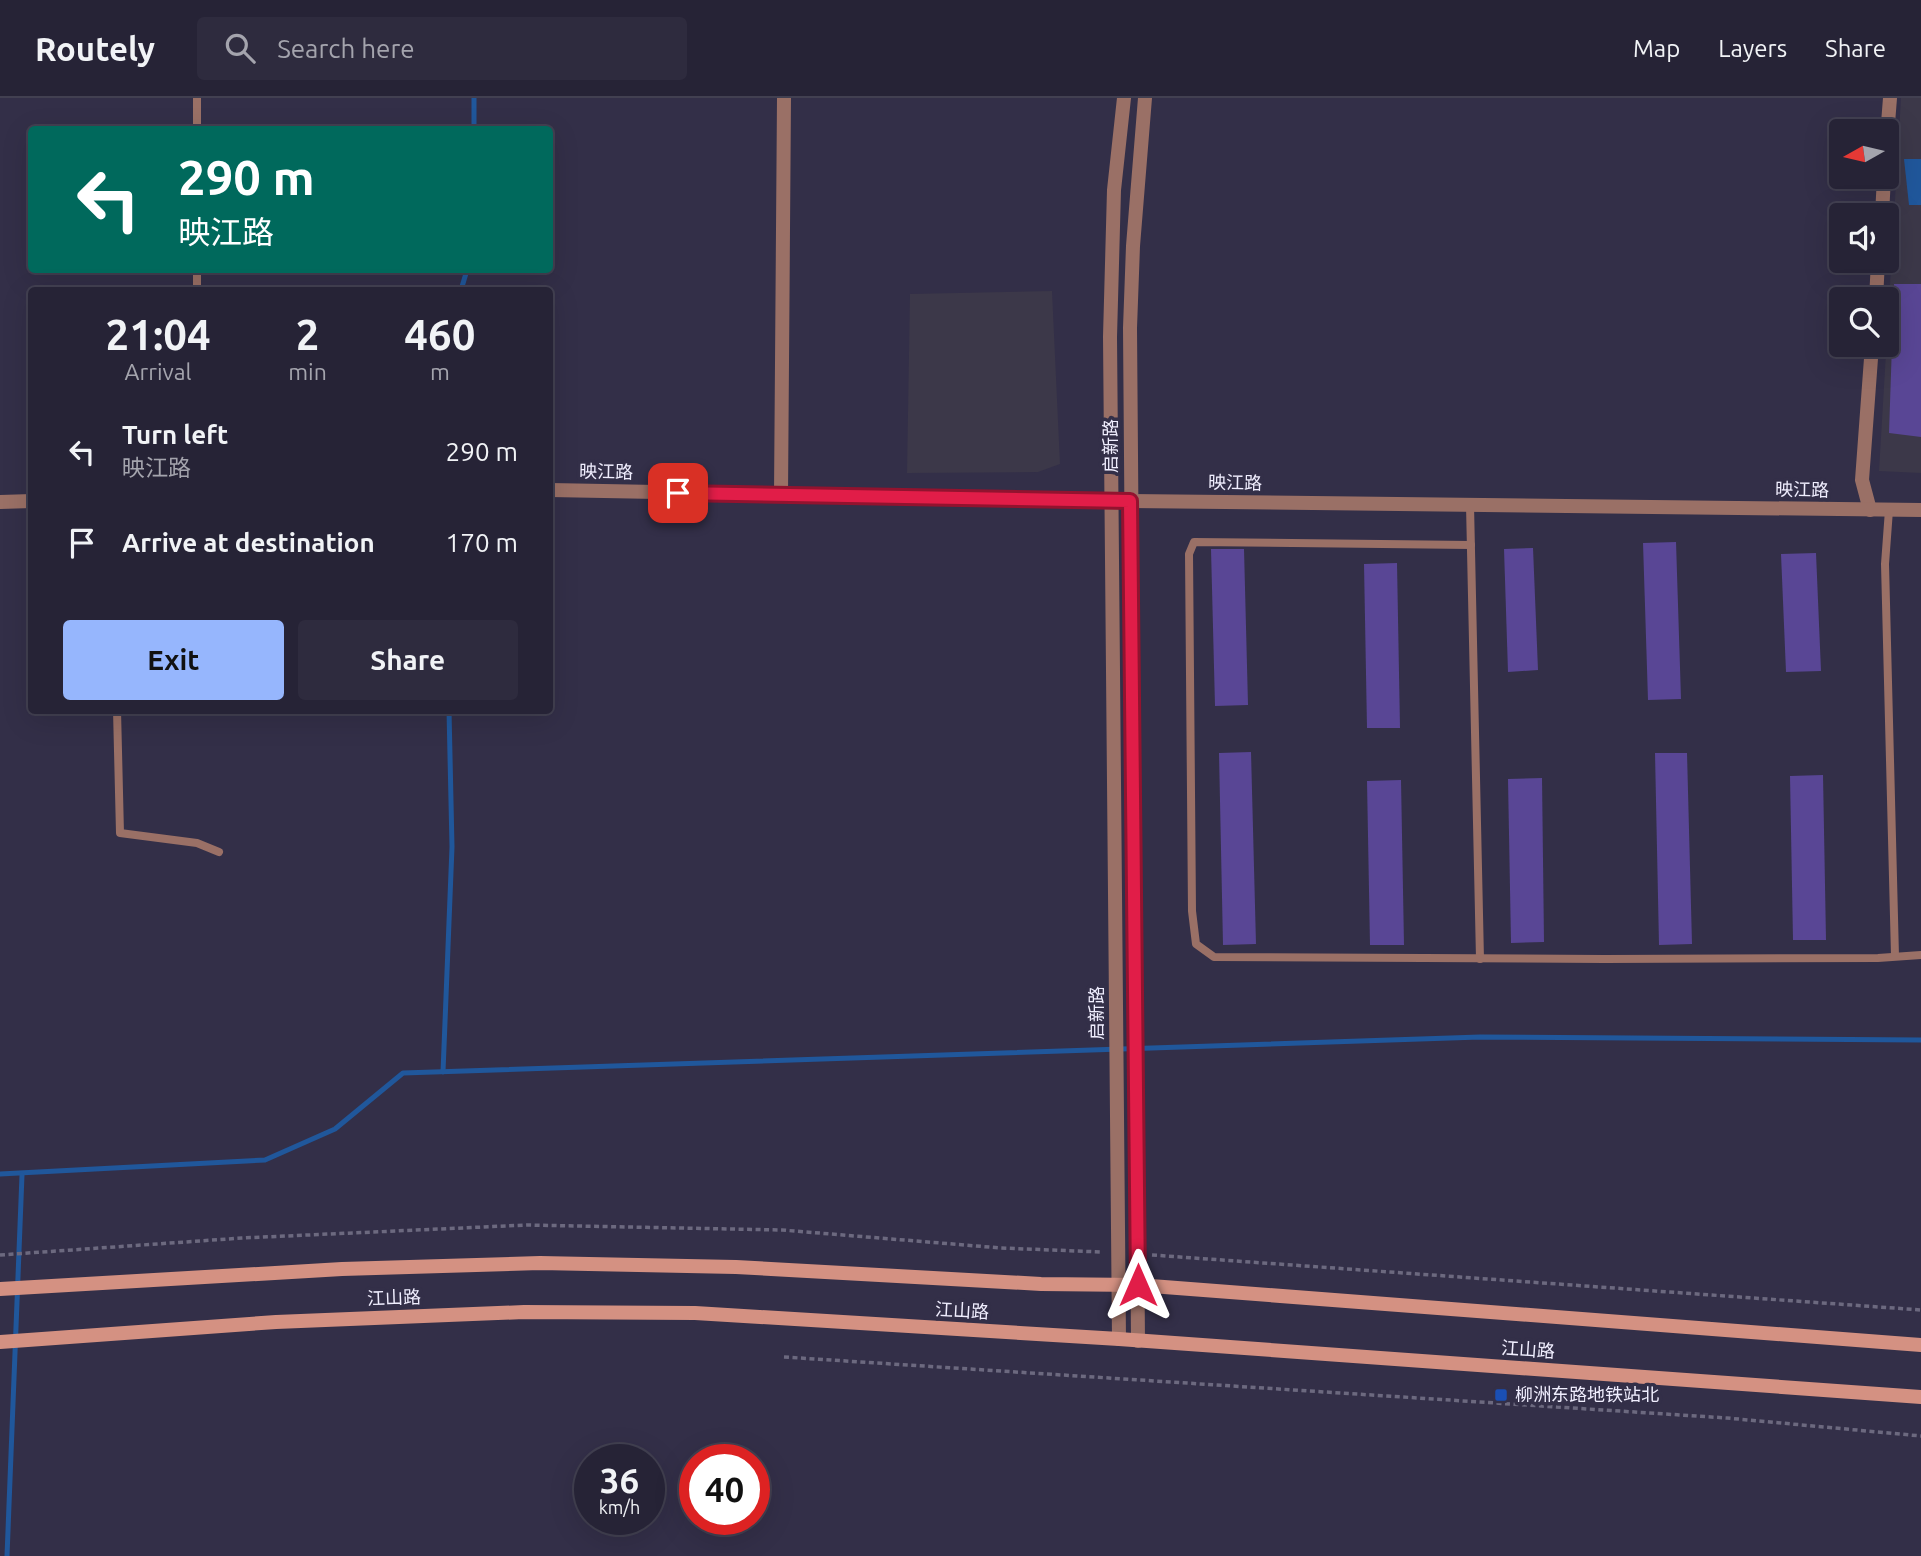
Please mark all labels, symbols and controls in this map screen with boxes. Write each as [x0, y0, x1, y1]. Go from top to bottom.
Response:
search box [197, 17, 687, 80]
icon: search [221, 29, 259, 67]
text: Routely [35, 30, 155, 67]
text: Search here [277, 34, 415, 63]
text: Map [1633, 35, 1680, 62]
text: Layers [1718, 35, 1787, 62]
text: Share [1825, 35, 1886, 62]
north arrow [1829, 119, 1899, 189]
map controls [1829, 119, 1899, 357]
text: 290 m [178, 149, 315, 204]
icon: left [63, 154, 154, 245]
button: sound [1829, 203, 1899, 273]
text: 映江路 [178, 214, 274, 250]
button: search [1829, 287, 1899, 357]
text: 21:04 [106, 311, 211, 358]
text: 2 [296, 311, 319, 358]
text: 460 [404, 311, 475, 358]
text: Arrival [125, 359, 192, 384]
text: min [288, 359, 327, 384]
text: m [430, 359, 450, 384]
street label: 启新路 [1100, 419, 1120, 473]
text: Turn left [122, 420, 228, 449]
icon: left [63, 433, 101, 471]
text: 290 m [446, 437, 518, 466]
text: 映江路 [122, 455, 191, 480]
street label: 映江路 [579, 461, 633, 481]
pin [648, 463, 708, 523]
street label: 映江路 [1208, 472, 1262, 492]
icon: arrive [659, 474, 697, 512]
street label: 映江路 [1775, 479, 1829, 499]
icon: arrive [63, 524, 101, 562]
text: Arrive at destination [122, 528, 375, 557]
text: 170 m [446, 528, 518, 557]
button: Exit [63, 620, 284, 700]
button: Share [298, 620, 518, 700]
street label: 启新路 [1086, 986, 1106, 1040]
position arrow [1101, 1248, 1175, 1322]
street label: 江山路 [367, 1286, 421, 1308]
street label: 江山路 [935, 1299, 990, 1321]
street label: 江山路 [1500, 1337, 1556, 1361]
place label: 柳洲东路地铁站北 [1515, 1384, 1659, 1404]
marker: 柳洲东路地铁站北 [1493, 1387, 1509, 1403]
speed limit sign: 40 [679, 1444, 770, 1535]
text: 36 [600, 1460, 639, 1500]
text: km/h [599, 1497, 640, 1517]

